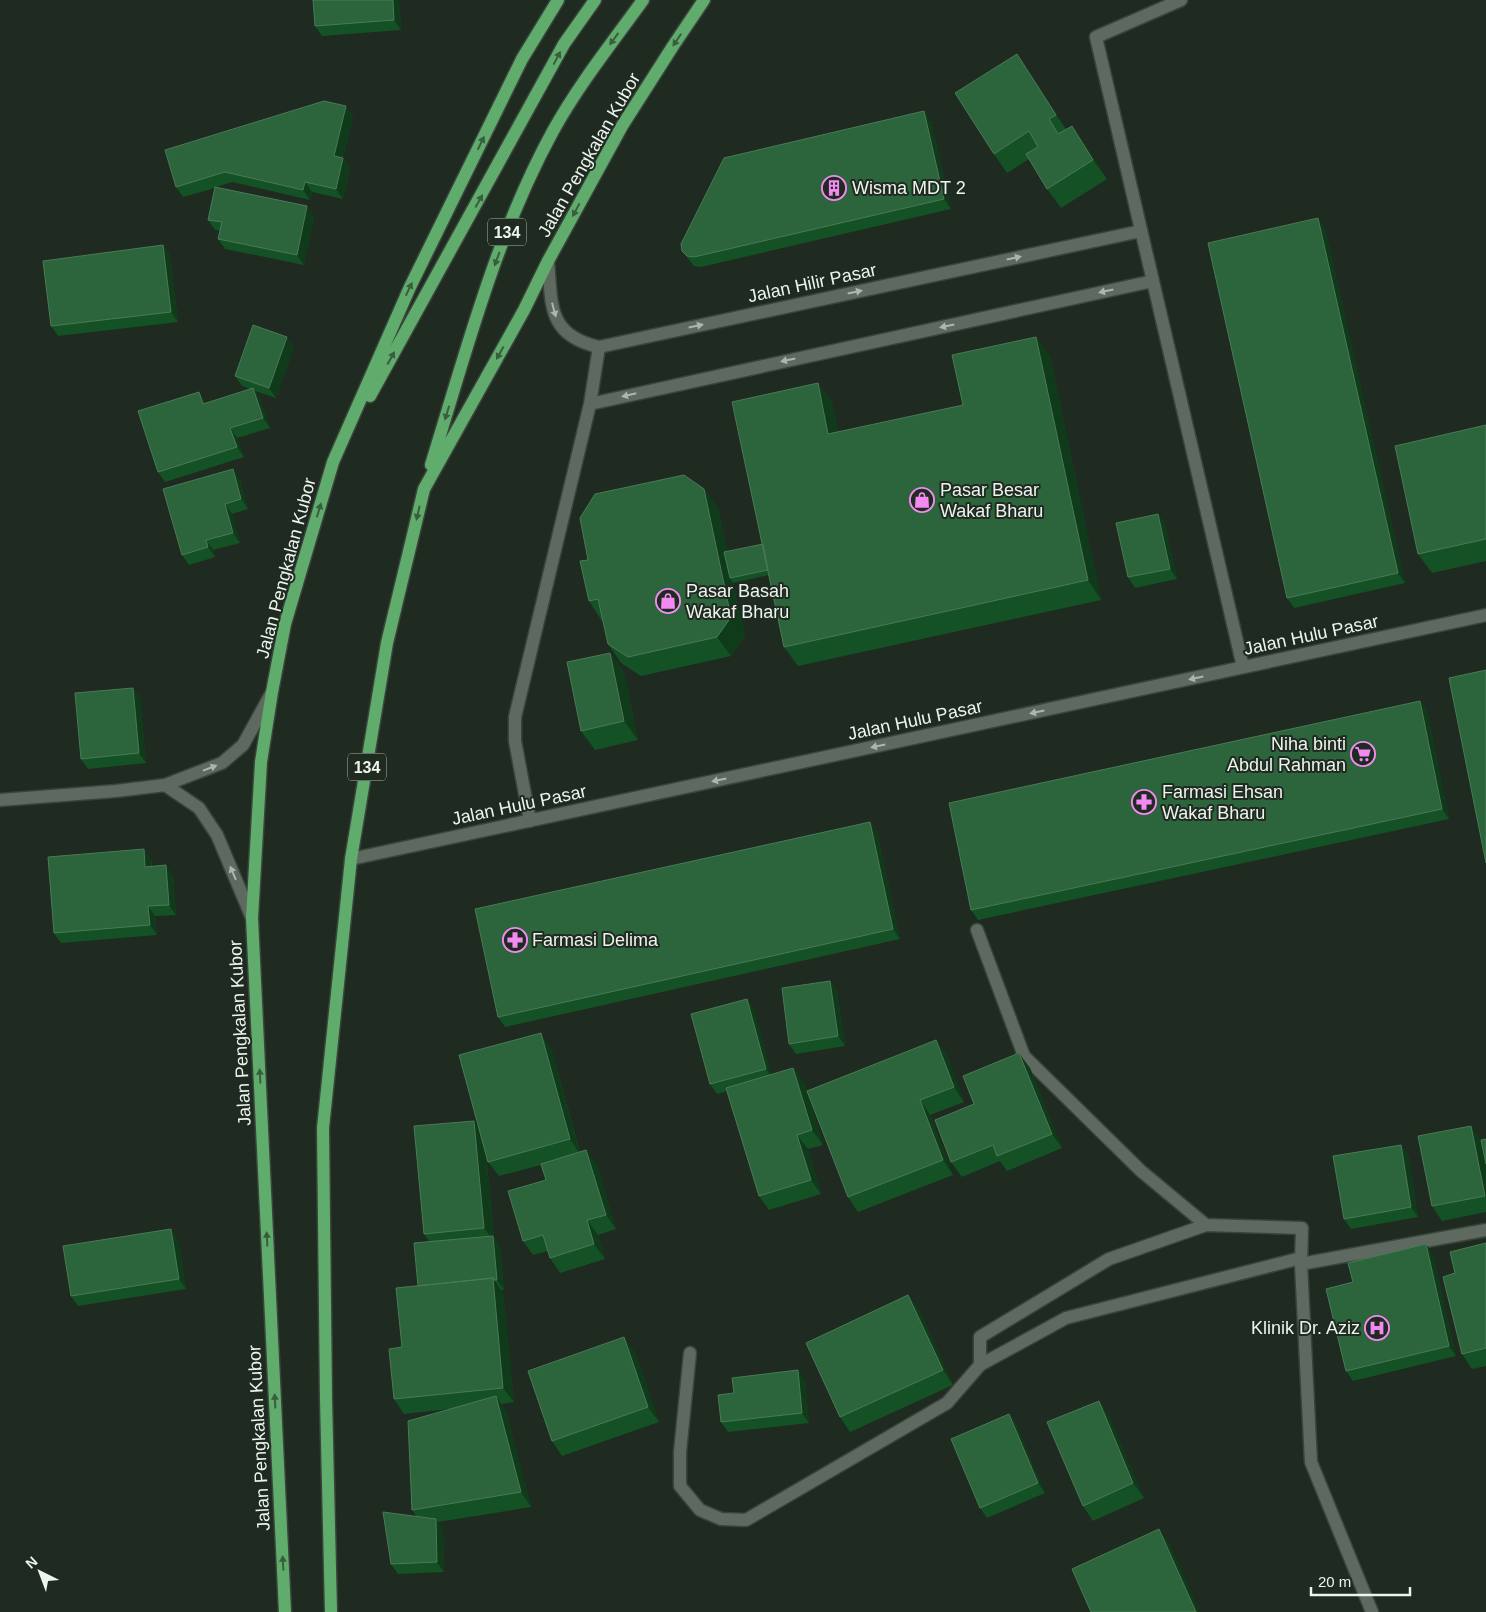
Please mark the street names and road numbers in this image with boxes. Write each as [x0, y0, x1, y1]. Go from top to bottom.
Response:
street label: Jalan Pengkalan Kubor [534, 69, 644, 241]
road number: 134 [488, 218, 526, 246]
street label: Jalan Hilir Pasar [746, 260, 878, 306]
street label: Jalan Pengkalan Kubor [252, 476, 320, 660]
street label: Jalan Hulu Pasar [1242, 611, 1380, 659]
street label: Jalan Hulu Pasar [846, 696, 984, 744]
road number: 134 [348, 754, 386, 780]
street label: Jalan Hulu Pasar [450, 781, 588, 829]
street label: Jalan Pengkalan Kubor [225, 940, 255, 1126]
street label: Jalan Pengkalan Kubor [244, 1345, 274, 1531]

